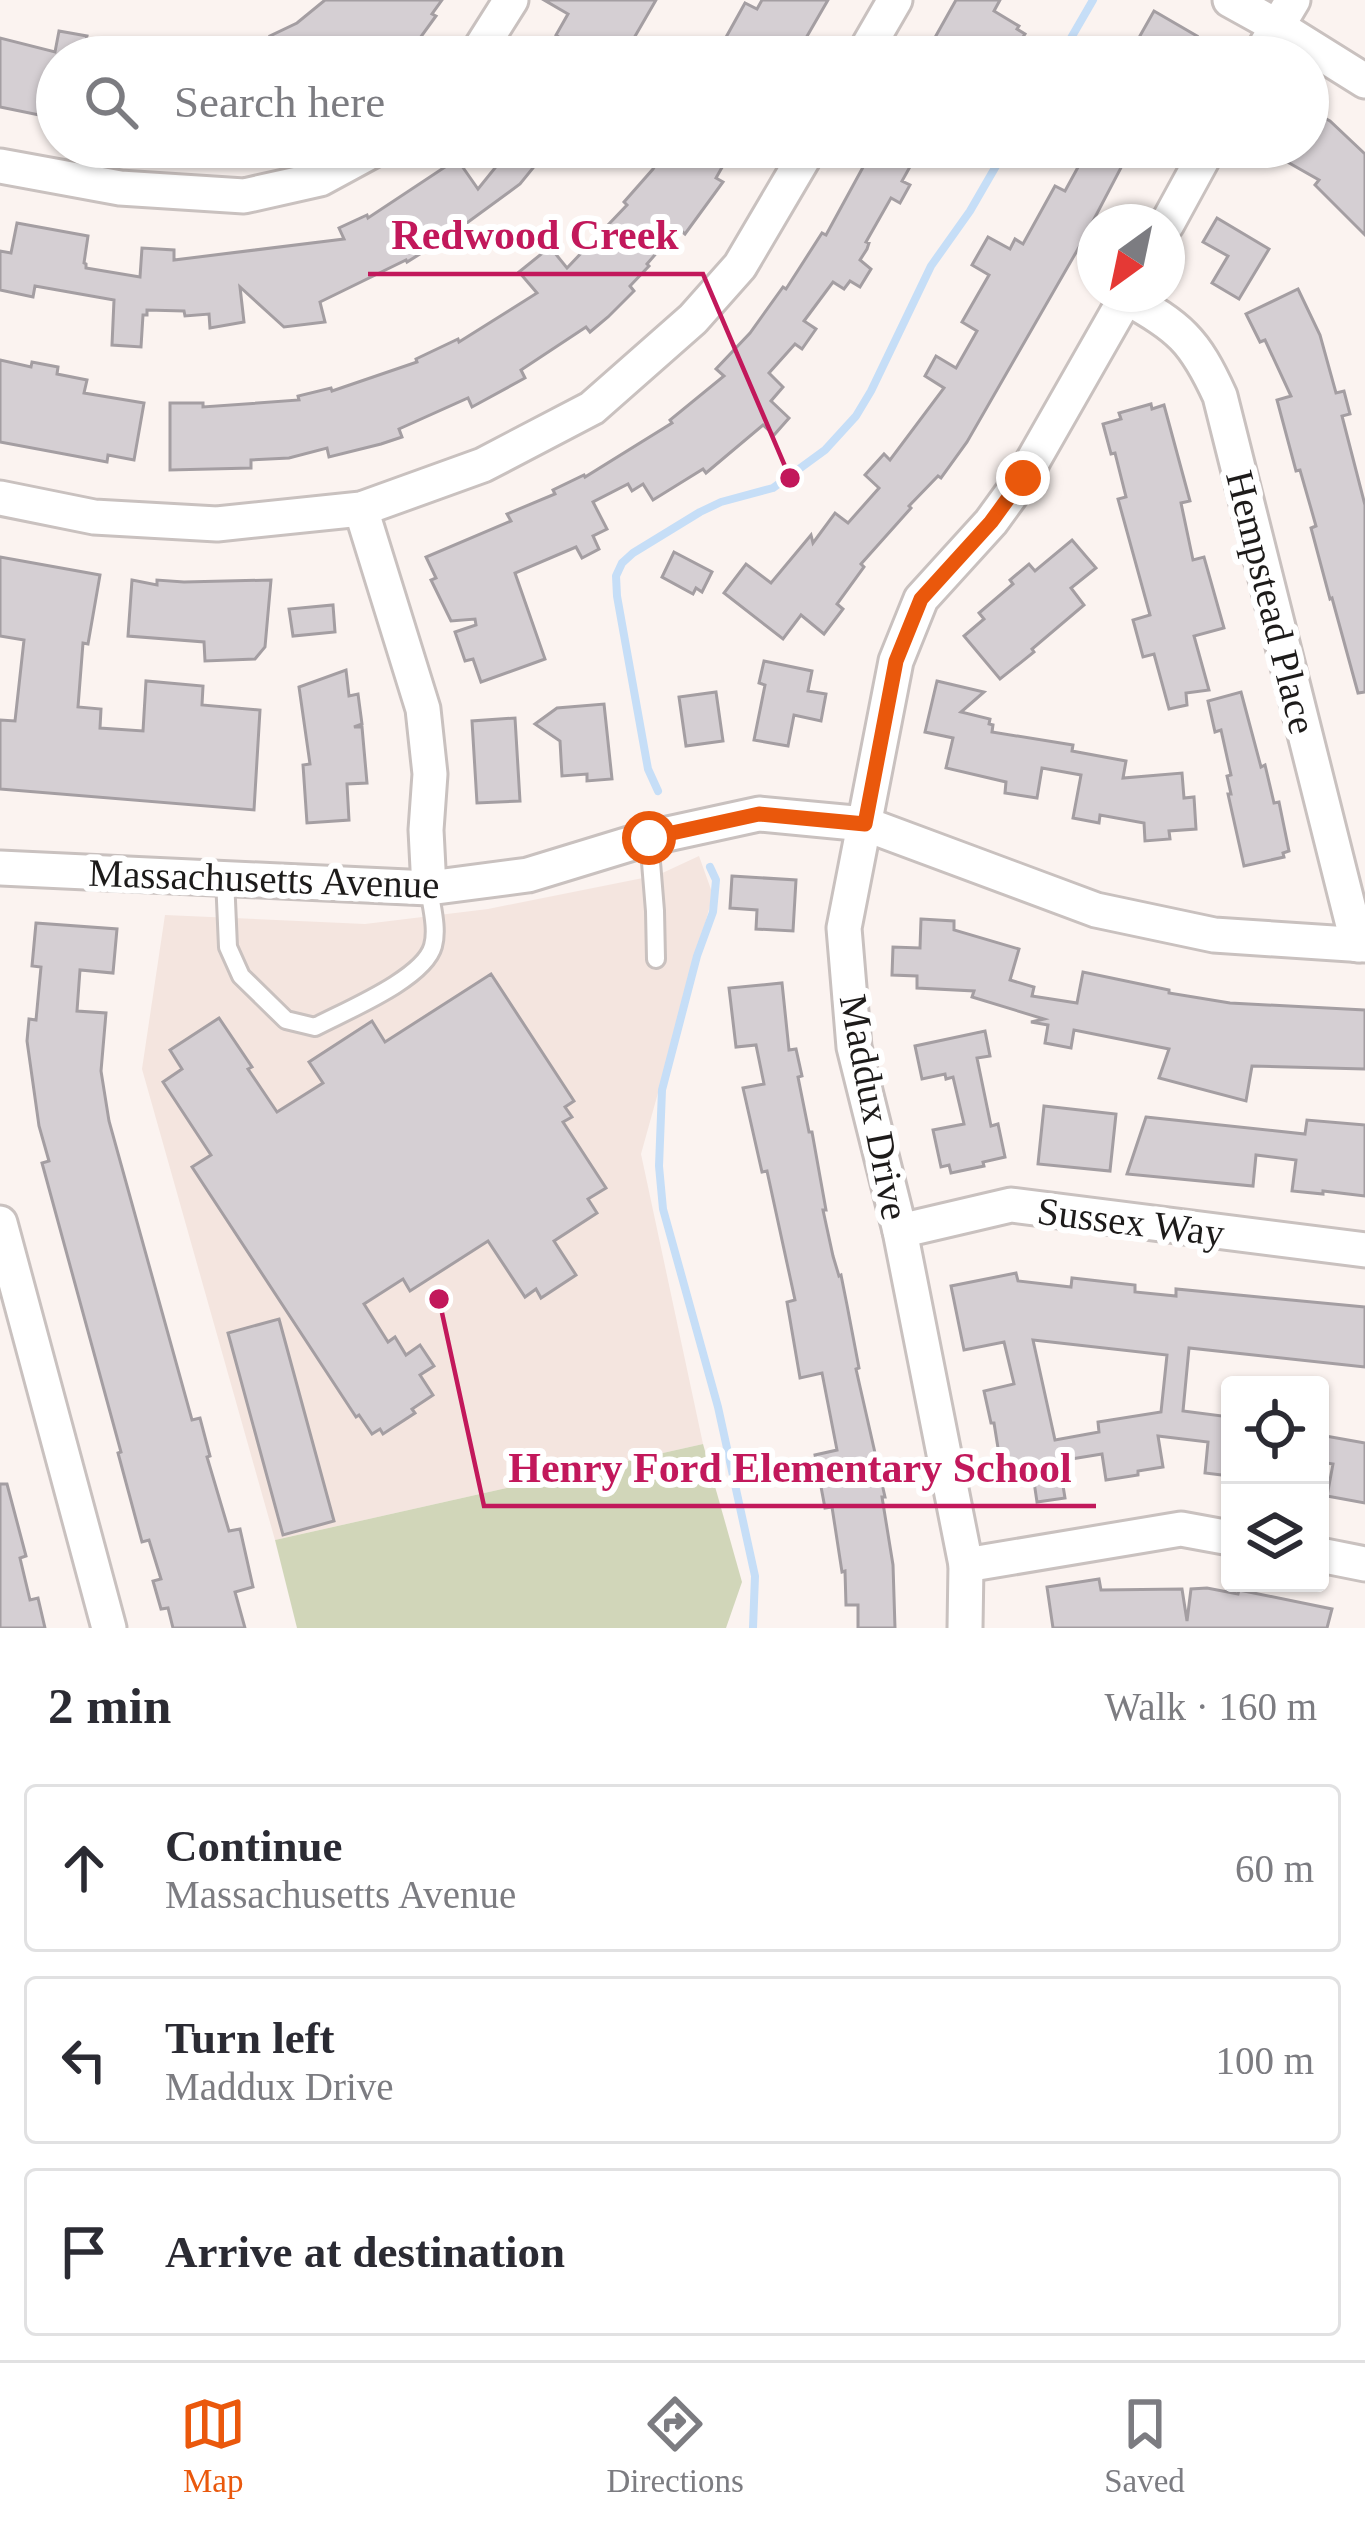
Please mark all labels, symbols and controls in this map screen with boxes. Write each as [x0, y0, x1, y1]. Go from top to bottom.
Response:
search box [36, 36, 1329, 168]
icon: search [78, 69, 144, 135]
text: Search here [174, 77, 385, 127]
callout: Redwood Creek [368, 196, 703, 274]
north arrow [1077, 204, 1185, 312]
text: Redwood Creek [391, 212, 679, 258]
route end [996, 451, 1050, 505]
street label: Hempstead Place [1217, 466, 1325, 738]
route start [622, 811, 676, 865]
street label: Massachusetts Avenue [88, 851, 440, 906]
street label: Maddux Drive [832, 991, 917, 1223]
street label: Sussex Way [1035, 1189, 1227, 1255]
map controls [1221, 1376, 1329, 1592]
button: locate [1221, 1376, 1329, 1484]
callout: Henry Ford Elementary School [484, 1428, 1096, 1506]
text: Henry Ford Elementary School [508, 1445, 1072, 1491]
button: layers [1221, 1484, 1329, 1592]
text: 2 min [48, 1678, 171, 1734]
text: Walk · 160 m [1105, 1685, 1317, 1728]
text: Continue [165, 1821, 343, 1871]
icon: ahead [51, 1835, 117, 1901]
text: 60 m [1235, 1847, 1314, 1890]
text: Massachusetts Avenue [165, 1873, 516, 1916]
text: Turn left [165, 2013, 335, 2063]
icon: left [51, 2027, 117, 2093]
text: 100 m [1215, 2039, 1314, 2082]
text: Maddux Drive [165, 2065, 394, 2108]
icon: arrive [51, 2219, 117, 2285]
text: Arrive at destination [165, 2227, 565, 2277]
tab: Map [180, 2391, 246, 2500]
tab: Directions [606, 2391, 744, 2500]
tab: Saved [1104, 2391, 1185, 2500]

